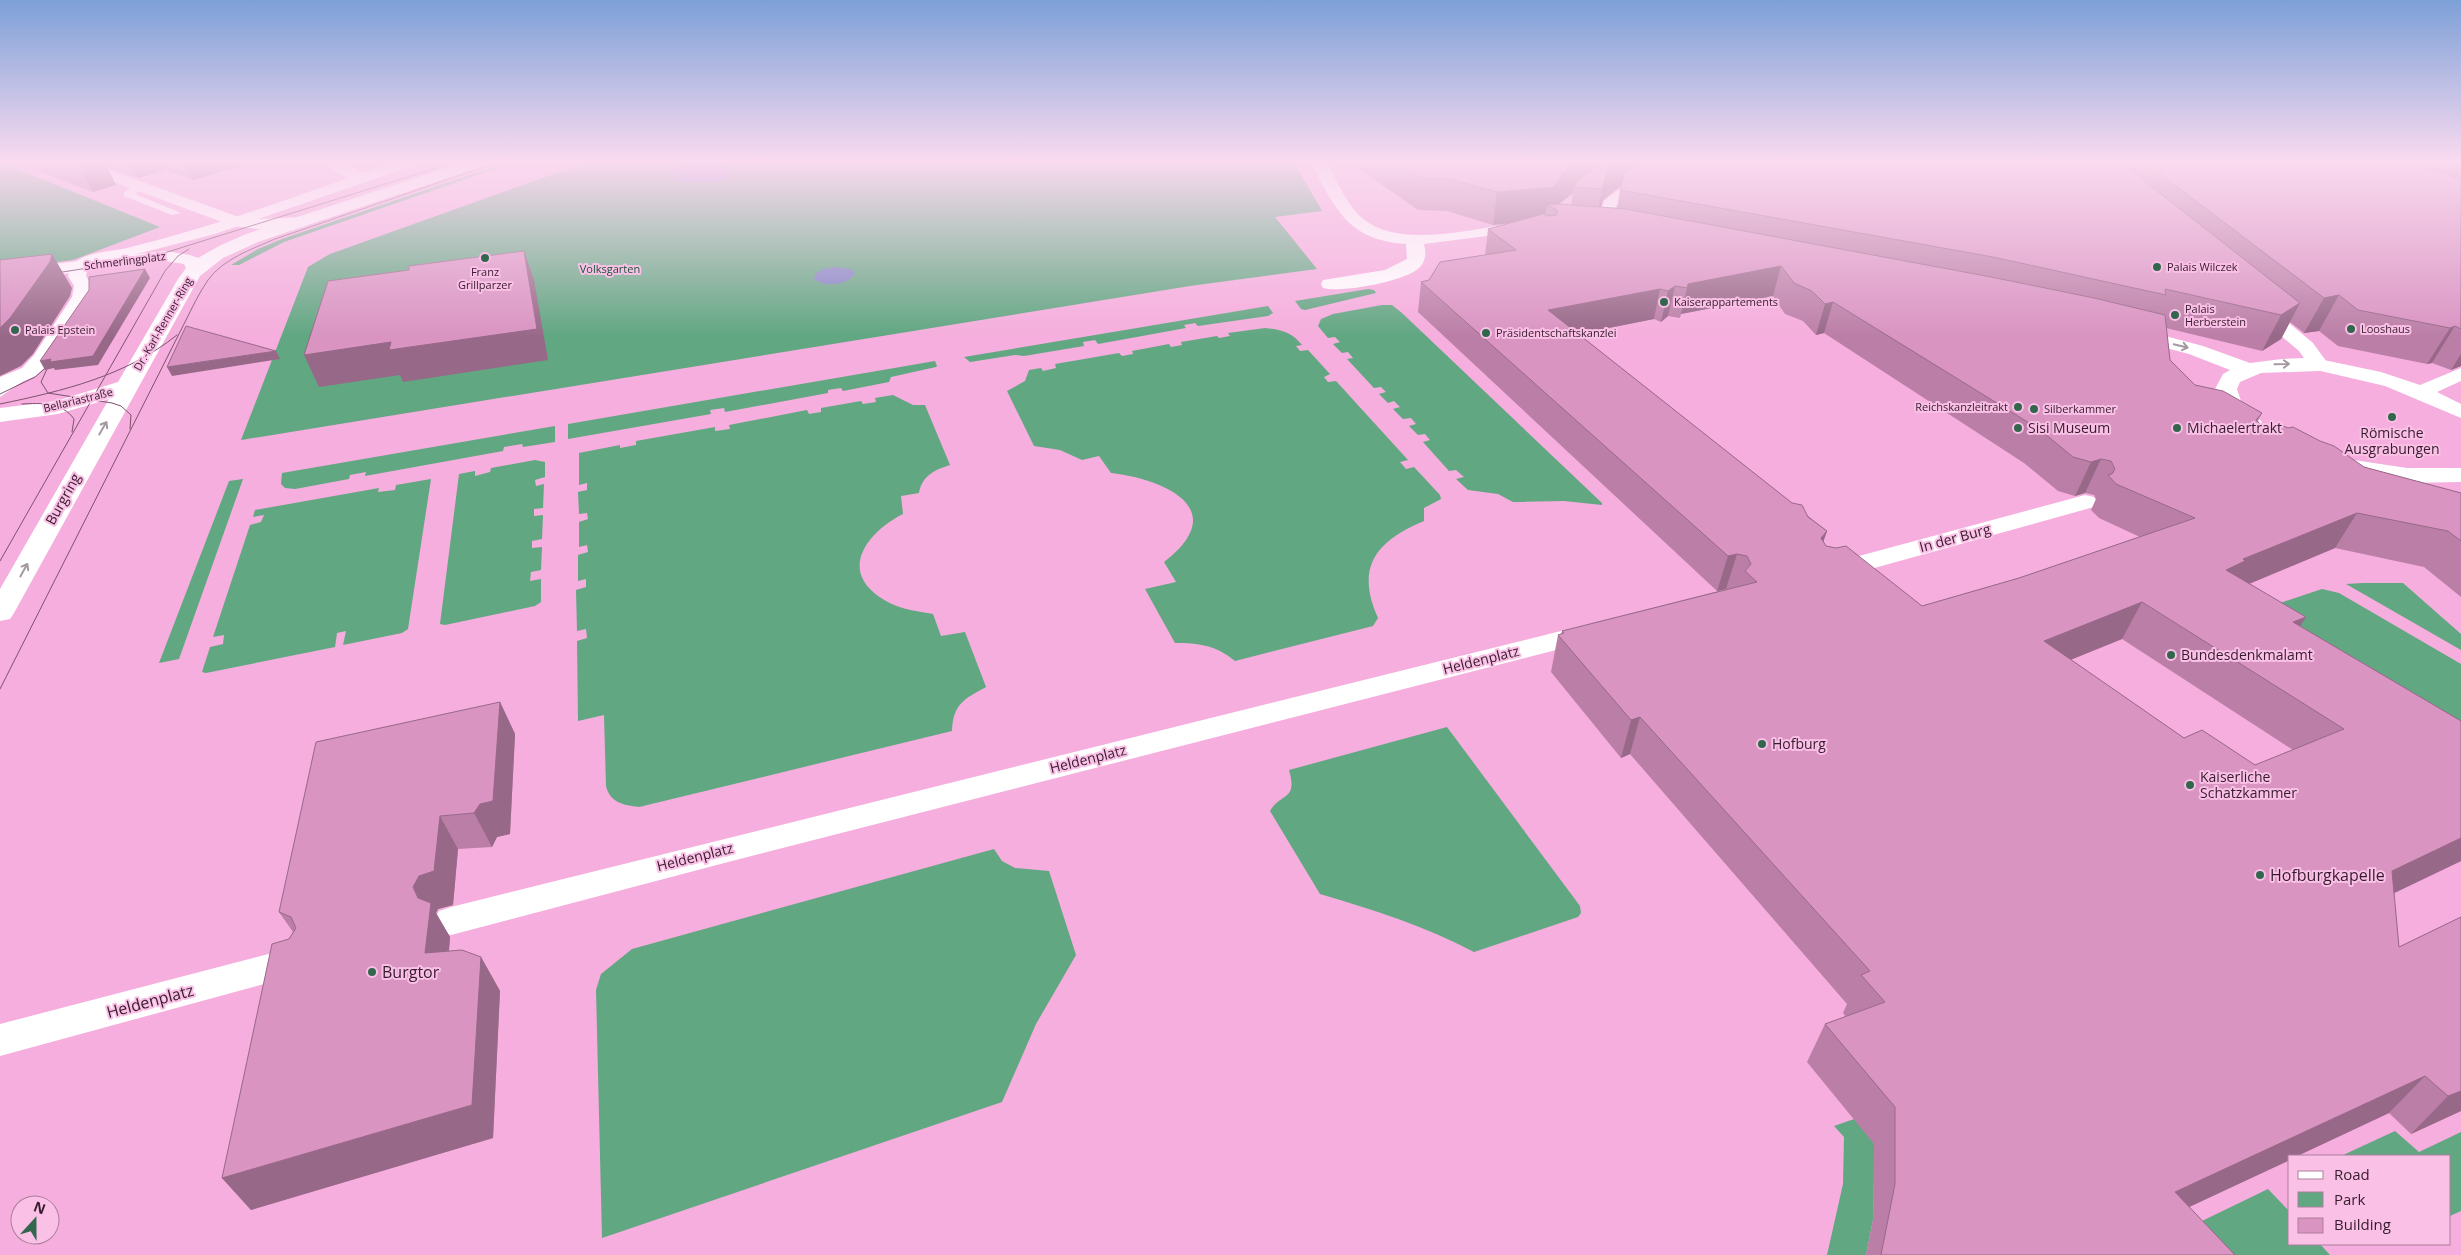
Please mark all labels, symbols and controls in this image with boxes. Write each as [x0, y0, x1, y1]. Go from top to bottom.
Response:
street label: Schmerlingplatz [83, 248, 166, 273]
marker: Franz Grillparzer [479, 252, 491, 264]
place label: Palais Wilczek [2167, 259, 2238, 274]
park label: Volksgarten [580, 261, 640, 276]
marker: Palais Wilczek [2151, 261, 2163, 273]
place label: Franz Grillparzer [458, 264, 512, 292]
street label: Dr.-Karl-Renner-Ring [130, 274, 195, 373]
place label: Kaiserappartements [1674, 294, 1778, 309]
marker: Kaiserappartements [1658, 296, 1670, 308]
place label: Palais Herberstein [2185, 301, 2246, 329]
marker: Palais Herberstein [2169, 309, 2181, 321]
place label: Looshaus [2361, 321, 2410, 336]
place label: Palais Epstein [25, 322, 95, 337]
marker: Looshaus [2345, 323, 2357, 335]
marker: Palais Epstein [9, 324, 21, 336]
place label: Präsidentschaftskanzlei [1496, 325, 1617, 340]
marker: Präsidentschaftskanzlei [1480, 327, 1492, 339]
one-way arrow [2173, 342, 2189, 351]
one-way arrow [2274, 359, 2290, 369]
street label: Bellariastraße [42, 384, 114, 415]
place label: Reichskanzleitrakt [1915, 399, 2008, 414]
marker: Reichskanzleitrakt [2012, 401, 2024, 413]
place label: Silberkammer [2044, 401, 2116, 416]
marker: Silberkammer [2028, 403, 2040, 415]
marker: Römische Ausgrabungen [2386, 411, 2398, 423]
place label: Sisi Museum [2028, 418, 2110, 437]
place label: Michaelertrakt [2187, 418, 2282, 437]
one-way arrow [98, 421, 108, 436]
marker: Sisi Museum [2012, 422, 2024, 434]
marker: Michaelertrakt [2171, 422, 2183, 434]
place label: Römische Ausgrabungen [2345, 423, 2440, 458]
street label: Burgring [41, 469, 85, 528]
street label: In der Burg [1917, 519, 1993, 556]
one-way arrow [19, 563, 29, 578]
street label: Heldenplatz [1441, 641, 1522, 678]
place label: Bundesdenkmalamt [2181, 645, 2313, 664]
marker: Bundesdenkmalamt [2165, 649, 2177, 661]
place label: Hofburg [1772, 734, 1826, 753]
marker: Hofburg [1756, 738, 1768, 750]
street label: Heldenplatz [1048, 740, 1129, 777]
place label: Kaiserliche Schatzkammer [2200, 767, 2297, 802]
marker: Kaiserliche Schatzkammer [2184, 779, 2196, 791]
street label: Heldenplatz [655, 838, 736, 875]
place label: Hofburgkapelle [2270, 864, 2385, 886]
marker: Hofburgkapelle [2254, 869, 2266, 881]
place label: Burgtor [382, 961, 440, 983]
marker: Burgtor [366, 966, 378, 978]
street label: Heldenplatz [104, 979, 196, 1023]
legend [2288, 1155, 2451, 1245]
text: Road [2334, 1164, 2370, 1184]
text: Park [2334, 1189, 2365, 1209]
north arrow [10, 1195, 60, 1245]
text: N [31, 1196, 49, 1218]
text: Building [2334, 1214, 2391, 1234]

